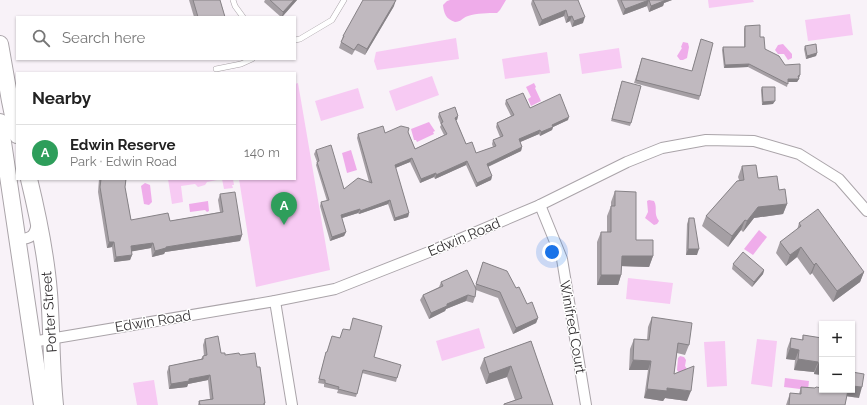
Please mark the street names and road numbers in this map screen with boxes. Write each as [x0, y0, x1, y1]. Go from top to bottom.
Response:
street label: Edwin Road [426, 215, 502, 259]
street label: Porter Street [38, 270, 60, 353]
street label: Winifred Court [557, 279, 589, 375]
street label: Edwin Road [114, 307, 192, 335]

